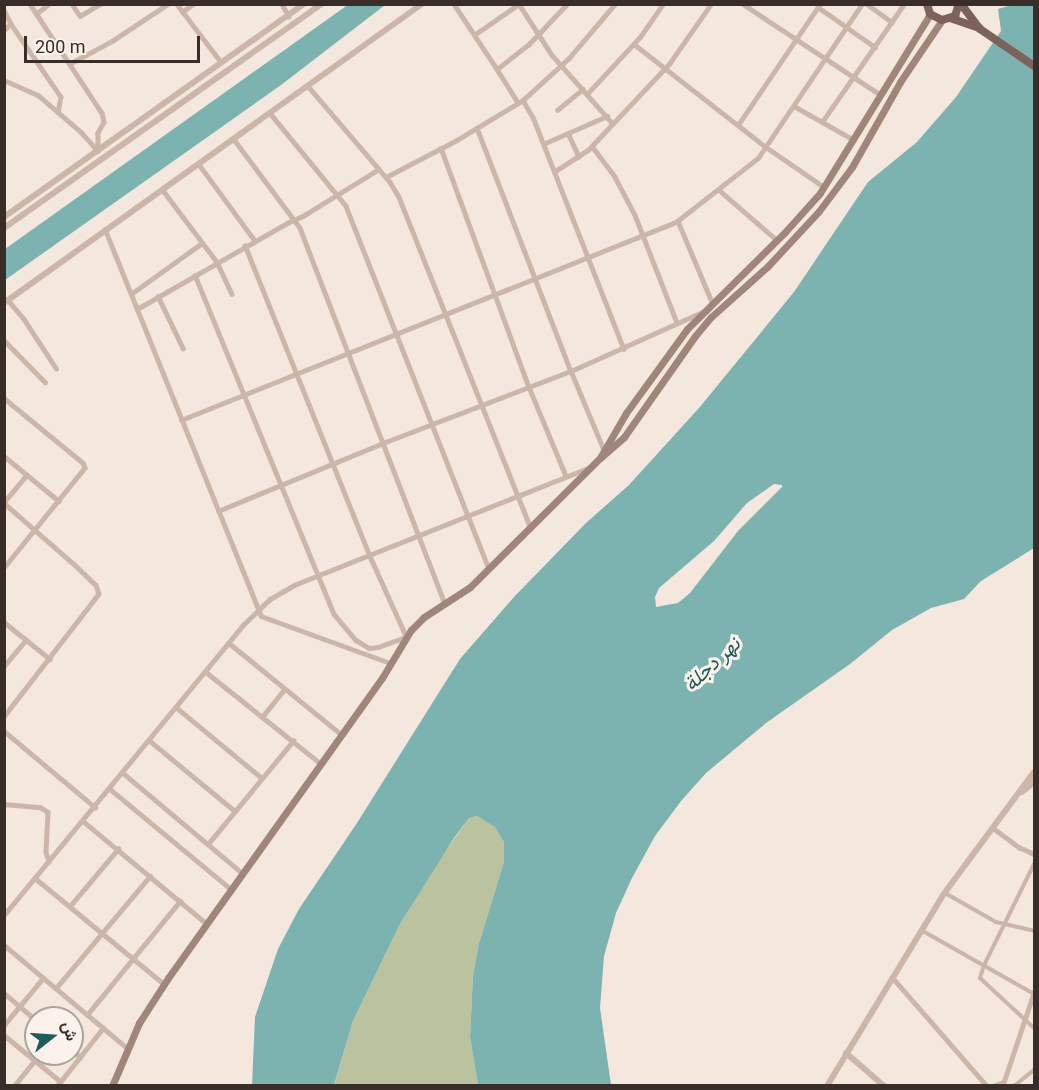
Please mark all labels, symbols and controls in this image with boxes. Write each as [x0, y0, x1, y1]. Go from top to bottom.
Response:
scale bar [27, 24, 202, 62]
text: 200 m [35, 36, 86, 57]
water label: نهر دجلة [679, 632, 745, 696]
north arrow [24, 1006, 84, 1066]
text: ش [58, 1019, 82, 1043]

